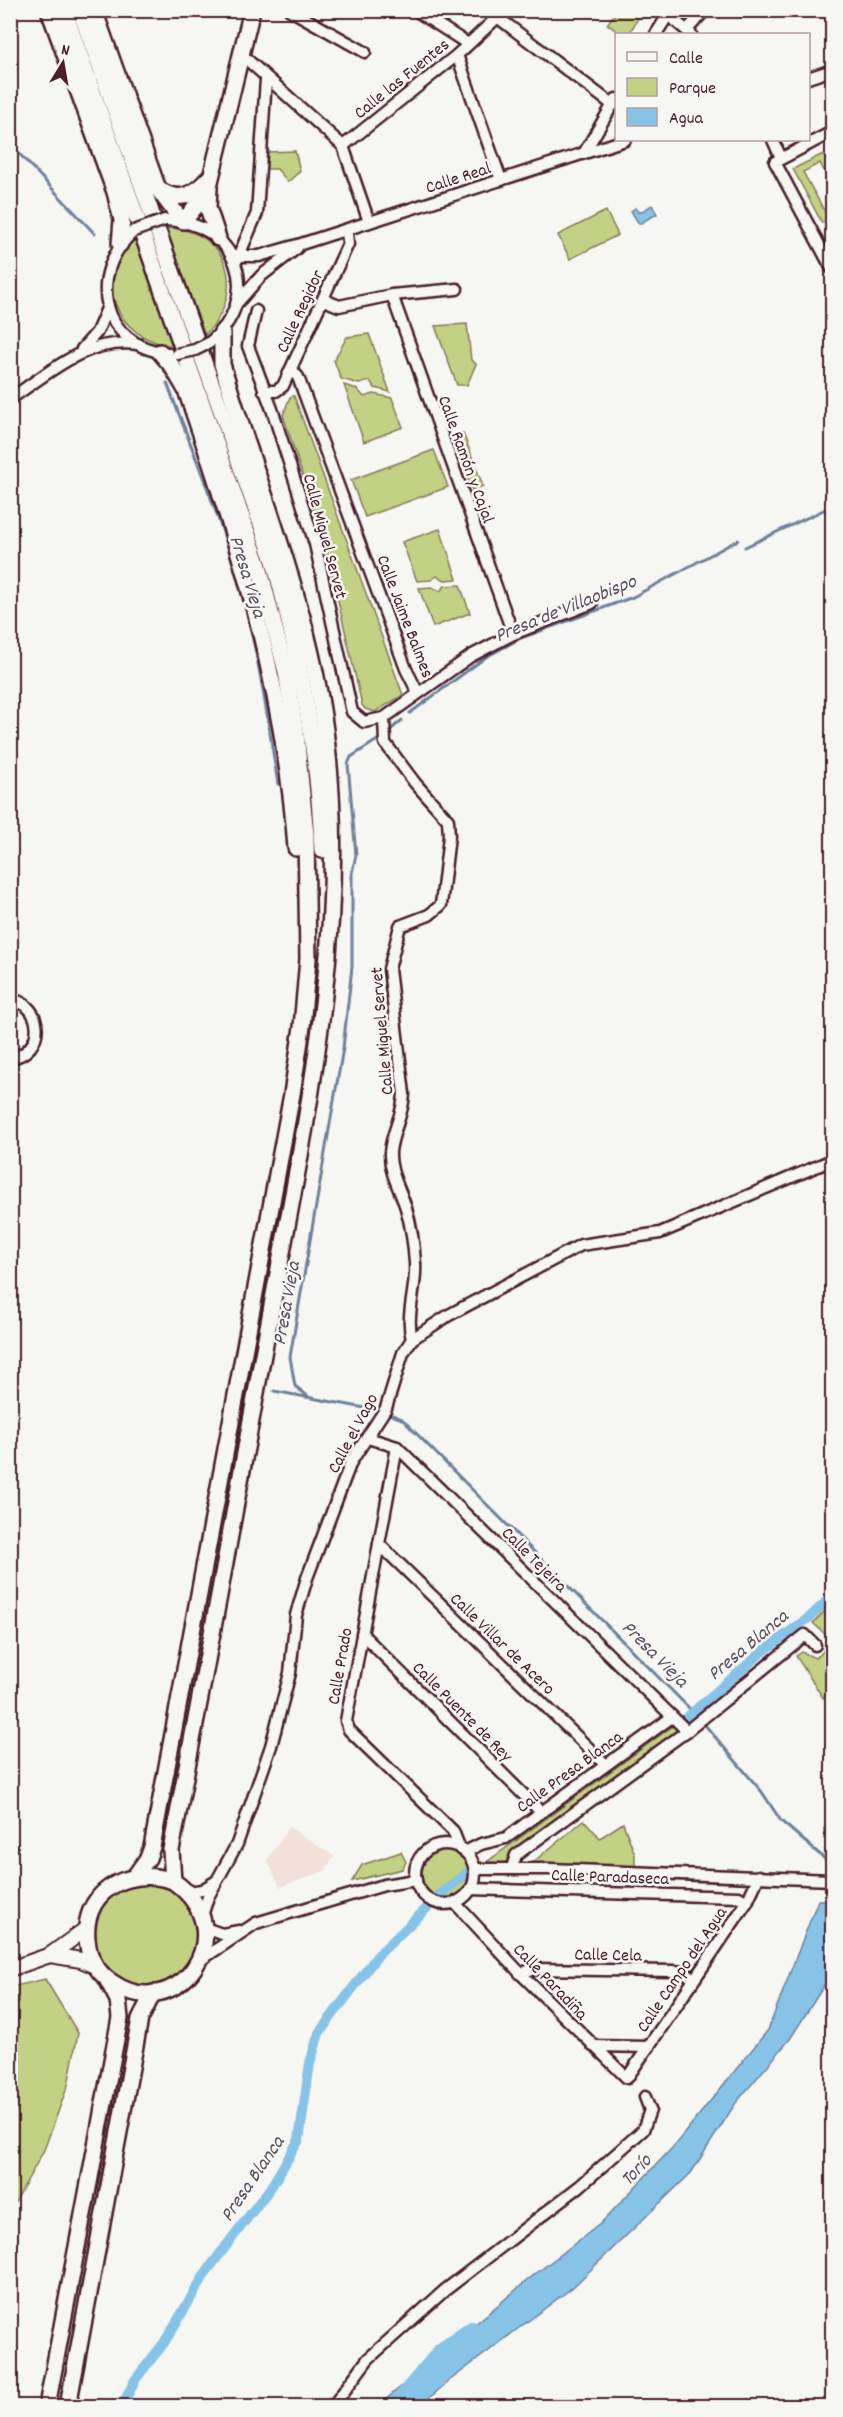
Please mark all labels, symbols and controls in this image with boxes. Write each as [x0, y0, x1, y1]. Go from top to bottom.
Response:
north arrow [33, 33, 93, 93]
legend [615, 33, 810, 141]
street label: Calle las Fuentes [349, 34, 456, 126]
text: N [59, 39, 72, 63]
text: Calle [669, 47, 703, 72]
text: Parque [669, 77, 716, 102]
text: Agua [669, 107, 703, 132]
street label: Calle Real [423, 157, 495, 202]
street label: Calle Regidor [271, 266, 332, 358]
street label: Calle Ramón y Cajal [430, 393, 500, 528]
street label: Calle Miguel Servet [295, 471, 352, 602]
water label: Presa Vieja [220, 532, 272, 623]
street label: Calle Jaime Balmes [369, 552, 439, 682]
water label: Presa de Villaobispo [491, 568, 642, 651]
street label: Calle Miguel Servet [365, 965, 402, 1096]
water label: Presa Vieja [267, 1258, 309, 1348]
street label: Calle el Vago [323, 1390, 386, 1479]
street label: Calle Tejeira [495, 1522, 572, 1600]
street label: Calle Villar de Acero [443, 1588, 560, 1702]
water label: Presa Blanca [702, 1603, 797, 1689]
water label: Presa Vieja [614, 1615, 695, 1696]
street label: Calle Prado [322, 1626, 361, 1707]
street label: Calle Puente de Rey [405, 1657, 518, 1769]
street label: Calle Presa Blanca [512, 1726, 629, 1820]
street label: Calle Paradaseca [551, 1864, 670, 1893]
street label: Calle Campo del Agua [632, 1902, 735, 2038]
street label: Calle Paradiña [506, 1939, 593, 2027]
street label: Calle Cela [574, 1943, 642, 1970]
water label: Presa Blanca [214, 2130, 293, 2228]
water label: Torío [615, 2148, 660, 2193]

